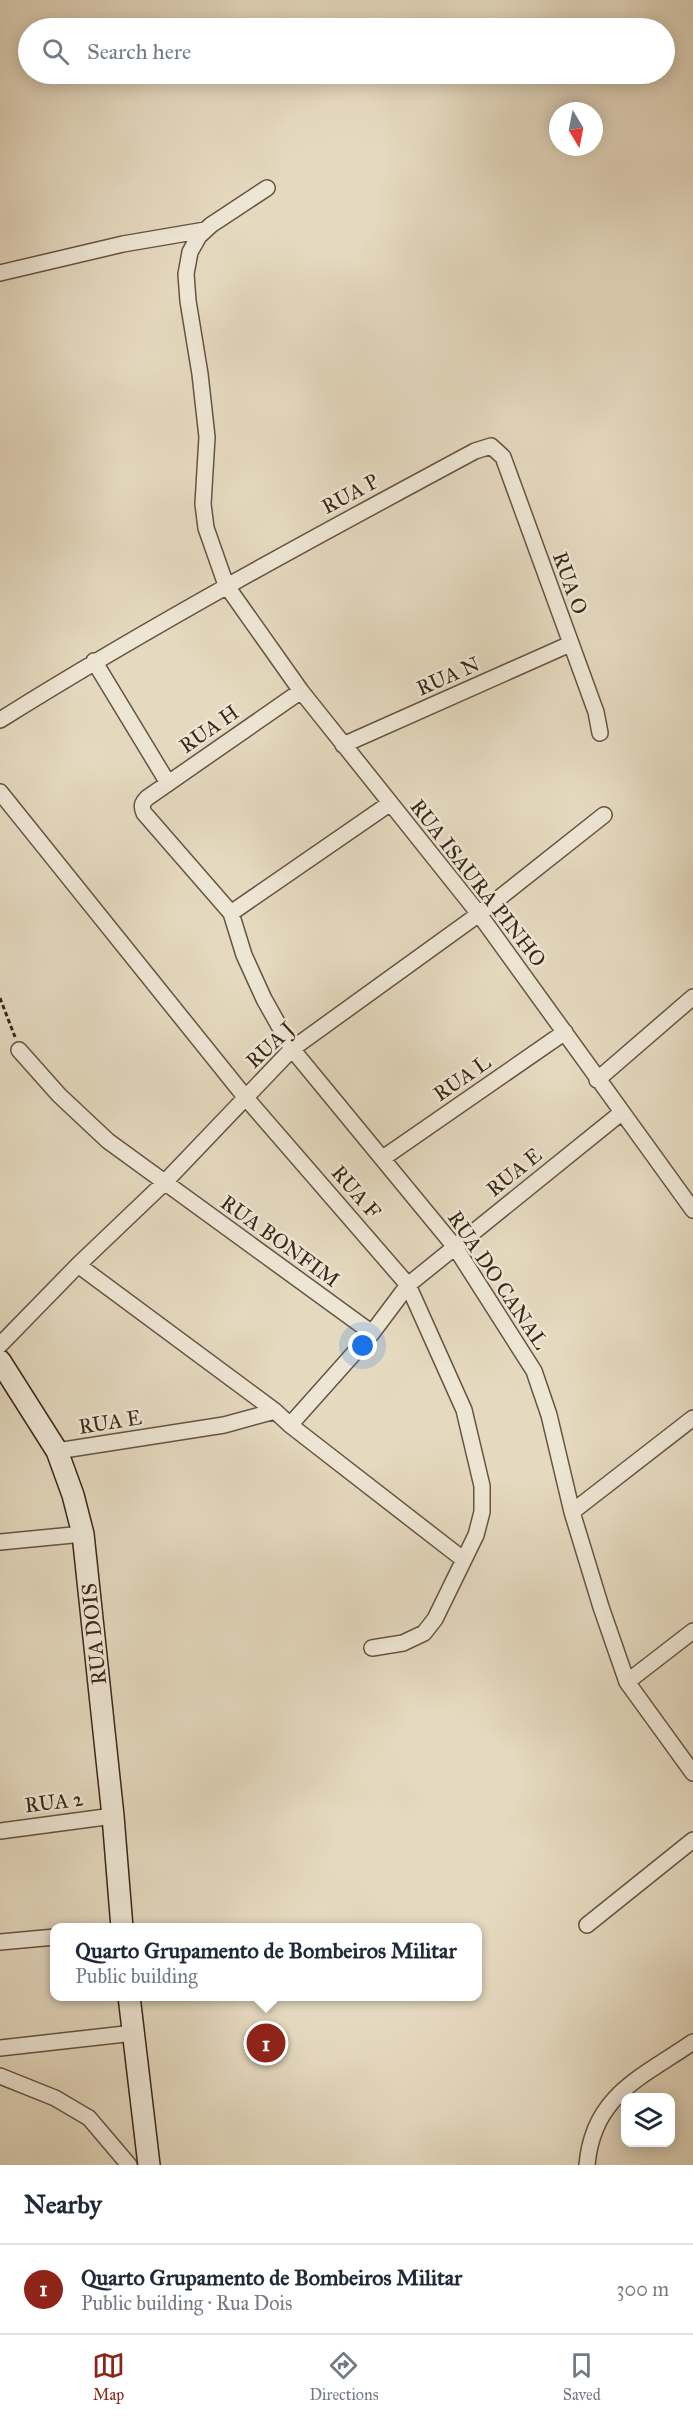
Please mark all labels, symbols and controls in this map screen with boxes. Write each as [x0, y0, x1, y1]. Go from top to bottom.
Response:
search box [18, 18, 675, 84]
icon: search [39, 35, 72, 68]
text: Search here [87, 38, 191, 65]
north arrow [549, 102, 603, 156]
street label: RUA P [317, 468, 383, 520]
street label: RUA O [547, 548, 593, 618]
street label: RUA N [412, 651, 484, 701]
street label: RUA H [174, 699, 244, 759]
street label: RUA ISAURA PINHO [404, 794, 552, 972]
street label: RUA J [240, 1016, 300, 1074]
street label: RUA L [428, 1049, 496, 1107]
street label: RUA E [481, 1142, 547, 1202]
street label: RUA F [326, 1160, 386, 1224]
street label: RUA BONFIM [216, 1189, 344, 1293]
street label: RUA DO CANAL [442, 1206, 554, 1355]
your location [348, 1331, 377, 1360]
street label: RUA E [77, 1404, 143, 1440]
street label: RUA DOIS [76, 1582, 112, 1686]
street label: RUA 2 [23, 1785, 85, 1818]
popup [50, 1923, 482, 2001]
text: Quarto Grupamento de Bombeiros Militar [75, 1937, 457, 1964]
text: Public building [75, 1964, 197, 1988]
pin: 1 [246, 2020, 286, 2066]
map controls [621, 2093, 675, 2147]
button: layers [621, 2093, 675, 2147]
text: Nearby [24, 2188, 102, 2220]
text: Quarto Grupamento de Bombeiros Militar [81, 2264, 462, 2291]
text: 1 [40, 2277, 47, 2301]
text: 300 m [617, 2277, 669, 2301]
text: Public building · Rua Dois [81, 2291, 292, 2315]
tab: Map [92, 2349, 125, 2404]
tab: Directions [309, 2349, 378, 2404]
tab: Saved [563, 2349, 601, 2404]

